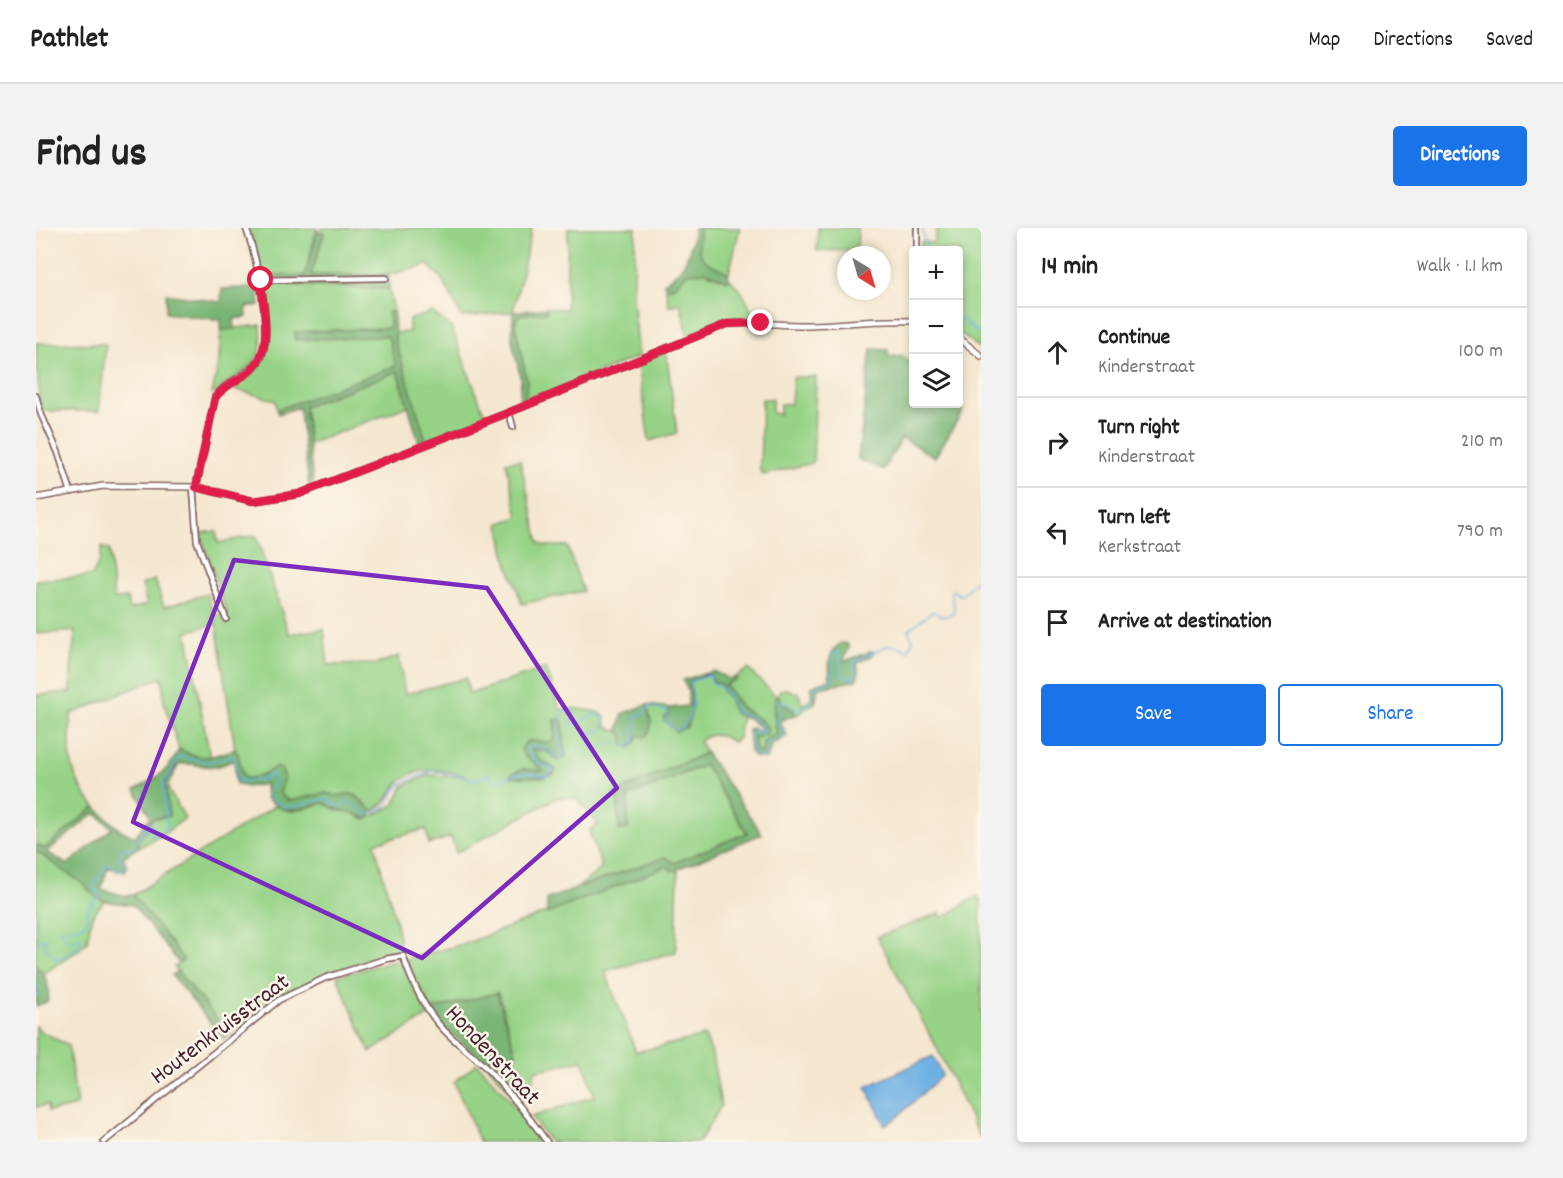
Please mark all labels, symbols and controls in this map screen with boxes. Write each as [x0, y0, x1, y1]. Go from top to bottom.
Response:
text: Pathlet [30, 21, 108, 61]
text: Map [1309, 26, 1340, 56]
text: Directions [1373, 26, 1453, 56]
text: Saved [1486, 26, 1533, 56]
text: Find us [36, 126, 147, 186]
button: Directions [1393, 126, 1527, 186]
north arrow [837, 246, 891, 300]
map controls [909, 246, 963, 408]
button: + [909, 246, 963, 300]
text: 14 min [1041, 249, 1098, 286]
text: Walk · 1.1 km [1417, 253, 1503, 281]
route start [247, 266, 273, 292]
button: − [909, 300, 963, 354]
route end [747, 309, 773, 335]
text: Continue [1098, 323, 1170, 354]
icon: ahead [1041, 336, 1074, 369]
text: 100 m [1459, 338, 1503, 366]
button: layers [909, 354, 963, 408]
text: Kinderstraat [1098, 354, 1195, 382]
text: Turn right [1098, 413, 1180, 444]
icon: right [1041, 426, 1074, 459]
text: 210 m [1461, 428, 1503, 456]
text: Kinderstraat [1098, 444, 1195, 472]
text: Turn left [1098, 503, 1170, 534]
icon: left [1041, 516, 1074, 549]
text: 790 m [1457, 518, 1503, 546]
text: Kerkstraat [1098, 534, 1181, 562]
icon: arrive [1041, 606, 1074, 639]
text: Arrive at destination [1098, 607, 1272, 638]
button: Save [1041, 684, 1266, 746]
button: Share [1278, 684, 1503, 746]
street label: Houtenkruisstraat [144, 967, 298, 1094]
street label: Hondenstraat [436, 998, 547, 1114]

